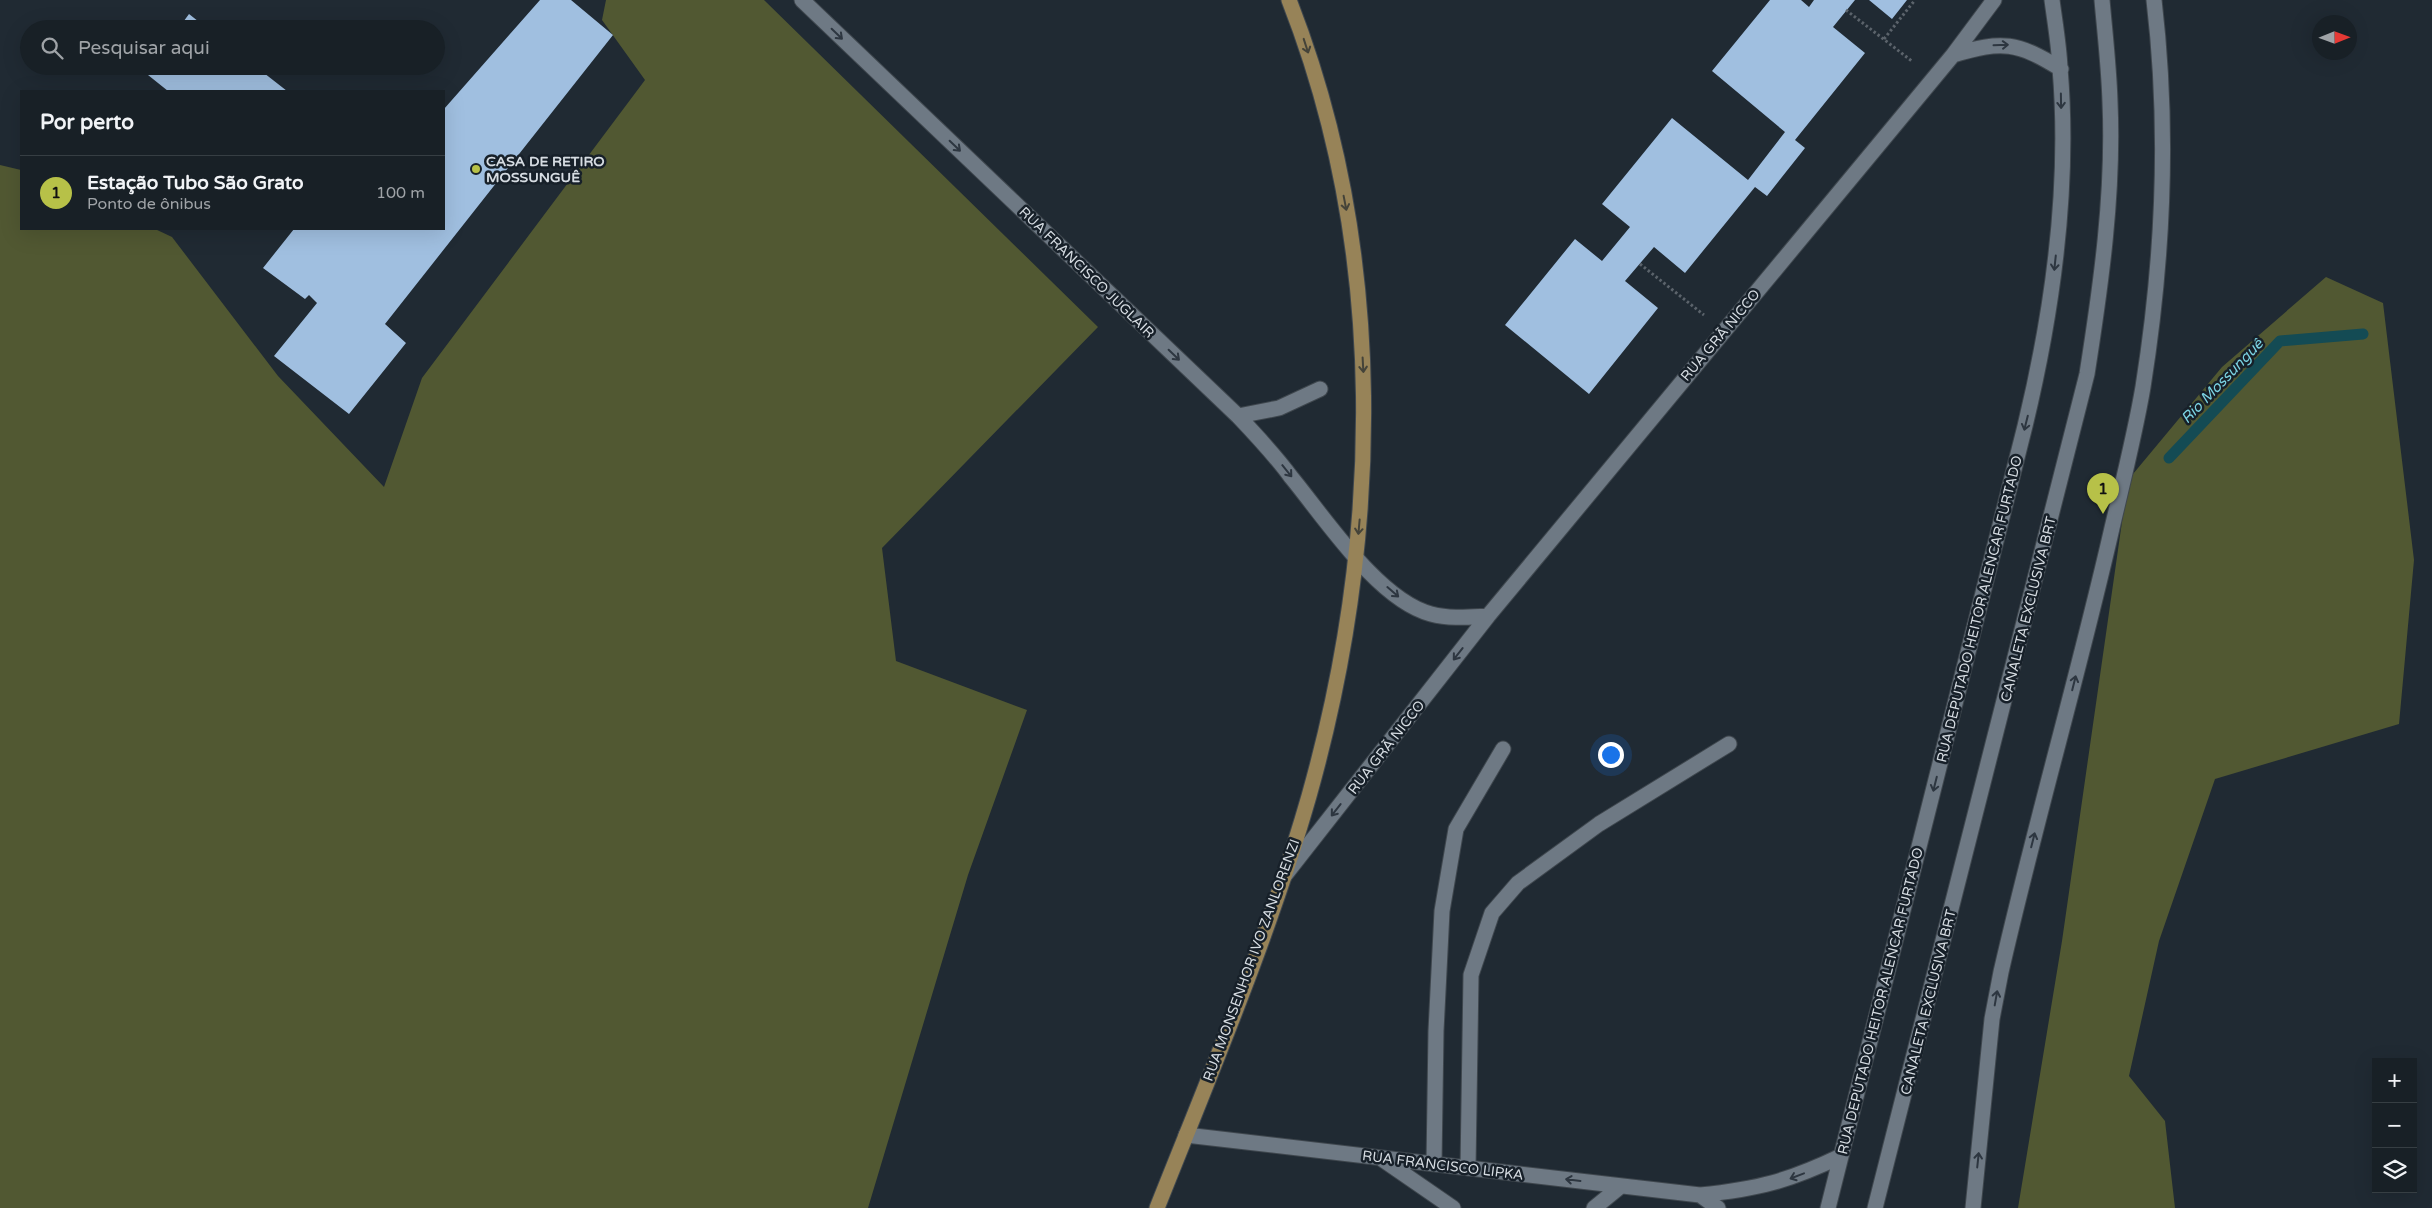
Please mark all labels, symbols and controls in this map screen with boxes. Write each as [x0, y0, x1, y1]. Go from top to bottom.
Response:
north arrow [2312, 15, 2357, 60]
search box [20, 20, 445, 75]
one-way arrow [831, 28, 843, 40]
icon: search [38, 34, 66, 62]
text: Pesquisar aqui [78, 37, 210, 59]
one-way arrow [1301, 38, 1311, 54]
one-way arrow [1993, 40, 2009, 49]
one-way arrow [2056, 92, 2066, 108]
text: Por perto [40, 110, 134, 135]
one-way arrow [948, 140, 961, 152]
place label: CASA DE RETIRO MOSSUNGUÊ [486, 153, 605, 186]
marker: CASA DE RETIRO MOSSUNGUÊ [470, 163, 482, 175]
text: Estação Tubo São Grato [87, 172, 303, 194]
text: 1 [51, 183, 61, 203]
text: 100 m [376, 183, 425, 203]
text: Ponto de ônibus [87, 194, 211, 214]
one-way arrow [1341, 195, 1351, 211]
street label: RUA FRANCISCO JUGLAIR [1016, 203, 1158, 341]
one-way arrow [2050, 255, 2060, 271]
street label: RUA GRÃ NICCO [1677, 286, 1764, 385]
water label: Rio Mossunguê [2177, 334, 2268, 427]
one-way arrow [1167, 349, 1180, 361]
one-way arrow [1359, 356, 1368, 372]
one-way arrow [2021, 414, 2030, 430]
street label: RUA DEPUTADO HEITOR ALENCAR FURTADO [1933, 454, 2026, 764]
one-way arrow [1281, 464, 1292, 477]
pin: 1 [2087, 473, 2119, 514]
street label: CANALETA EXCLUSIVA BRT [1997, 514, 2060, 704]
one-way arrow [1354, 519, 1364, 535]
one-way arrow [1387, 587, 1400, 598]
one-way arrow [1453, 648, 1464, 661]
one-way arrow [2070, 675, 2079, 691]
street label: RUA GRÃ NICCO [1344, 697, 1428, 798]
your location [1598, 742, 1624, 768]
one-way arrow [1930, 775, 1939, 791]
one-way arrow [1331, 803, 1342, 816]
one-way arrow [2029, 832, 2039, 848]
street label: RUA MONSENHOR IVO ZANLORENZI [1200, 837, 1303, 1084]
street label: RUA DEPUTADO HEITOR ALENCAR FURTADO [1834, 846, 1927, 1156]
street label: CANALETA EXCLUSIVA BRT [1897, 907, 1960, 1097]
one-way arrow [1992, 991, 2002, 1007]
map controls [2372, 1058, 2417, 1193]
button: + [2372, 1058, 2417, 1103]
button: − [2372, 1103, 2417, 1148]
street label: RUA FRANCISCO LIPKA [1361, 1147, 1525, 1184]
button: layers [2372, 1148, 2417, 1193]
one-way arrow [1973, 1152, 1983, 1168]
one-way arrow [1790, 1172, 1805, 1181]
one-way arrow [1565, 1175, 1581, 1185]

